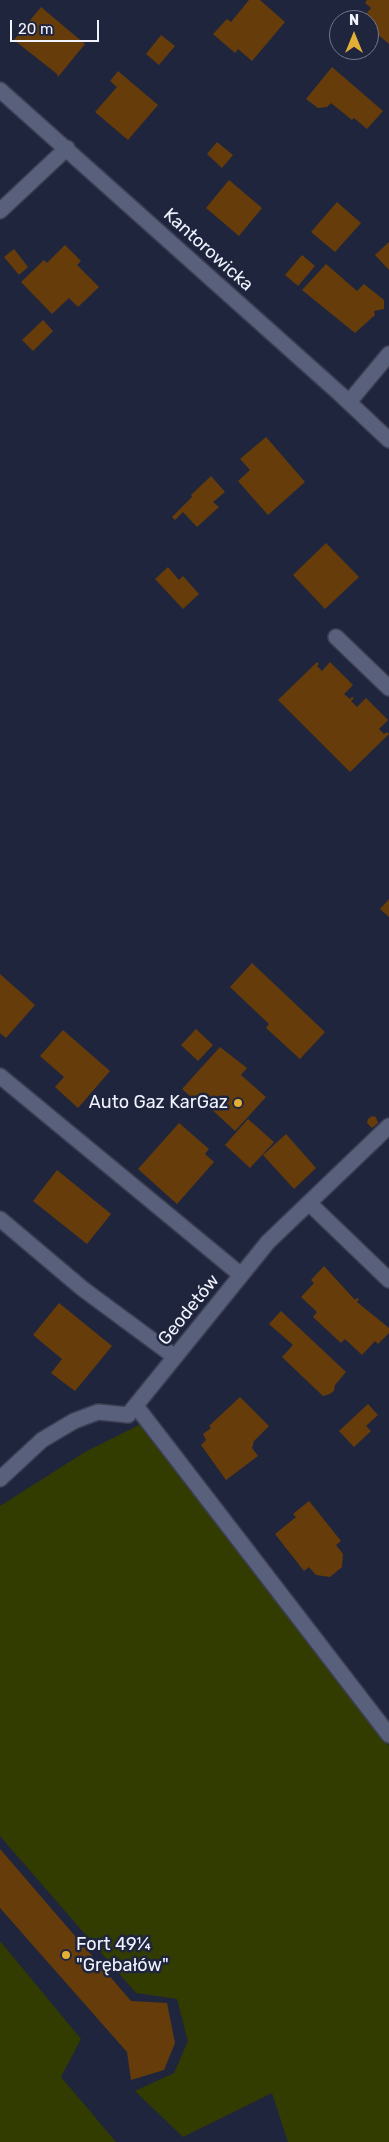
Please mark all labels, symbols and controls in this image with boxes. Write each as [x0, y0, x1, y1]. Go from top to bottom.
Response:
scale bar [12, 10, 101, 42]
north arrow [329, 10, 379, 60]
text: N [349, 12, 359, 29]
text: 20 m [18, 20, 53, 38]
street label: Kantorowicka [159, 204, 257, 296]
place label: Auto Gaz KarGaz [89, 1092, 228, 1114]
marker: Auto Gaz KarGaz [232, 1097, 244, 1109]
street label: Geodetów [154, 1270, 224, 1350]
place label: Fort 49¼ "Grębałów" [76, 1934, 169, 1976]
marker: Fort 49¼ "Grębałów" [60, 1949, 72, 1961]

